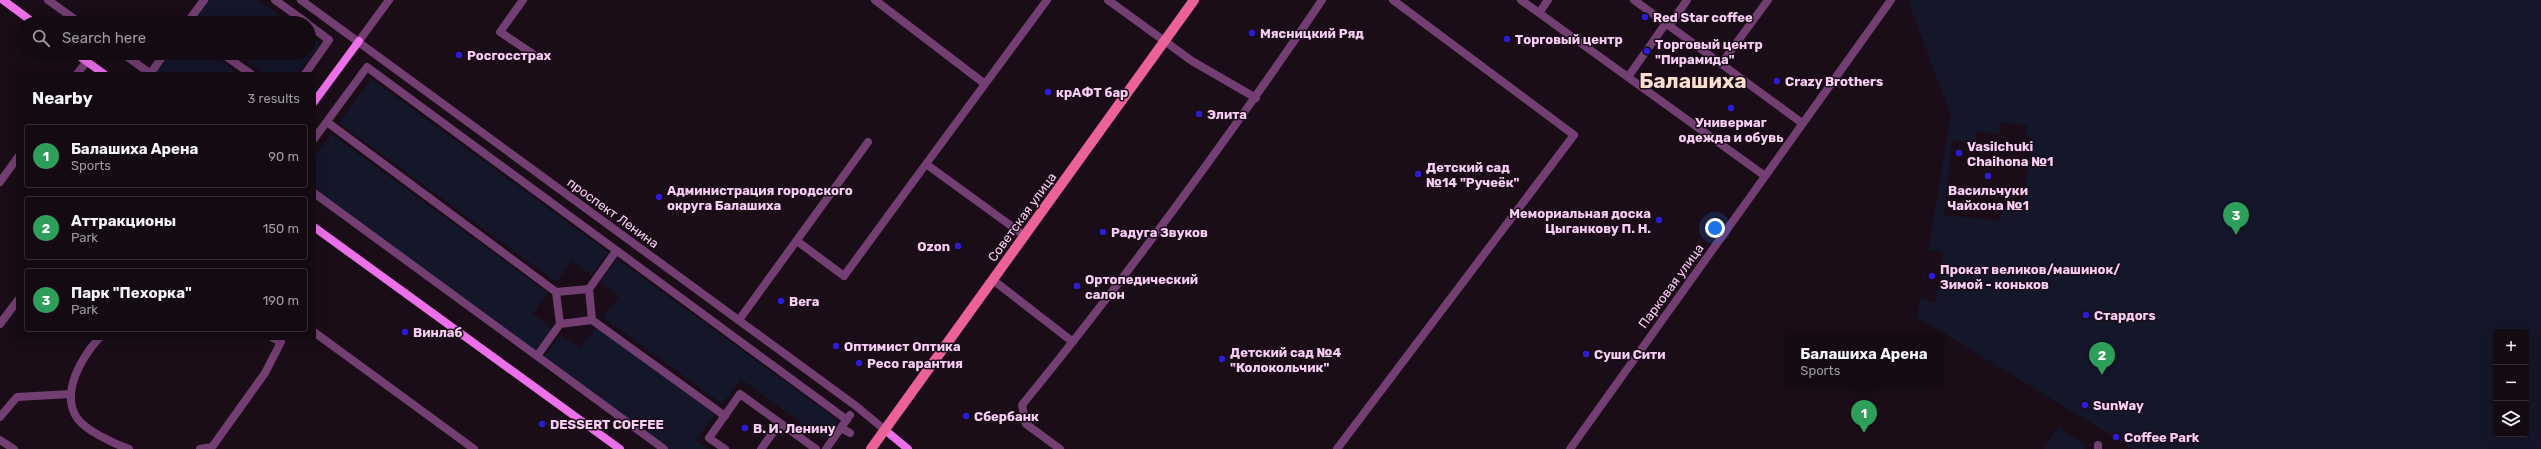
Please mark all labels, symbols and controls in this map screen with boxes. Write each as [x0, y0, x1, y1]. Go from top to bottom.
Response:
place label: Red Star coffee [1653, 10, 1753, 25]
marker: Red Star coffee [1640, 12, 1650, 22]
search box [16, 16, 316, 60]
place label: Мясницкий Ряд [1260, 26, 1364, 41]
icon: search [30, 27, 52, 49]
marker: Мясницкий Ряд [1247, 28, 1257, 38]
text: Search here [62, 29, 146, 47]
place label: Торговый центр [1515, 32, 1623, 47]
marker: Торговый центр [1502, 34, 1512, 44]
place label: Торговый центр "Пирамида" [1655, 37, 1763, 67]
marker: Торговый центр "Пирамида" [1642, 46, 1652, 56]
place label: Росгосстрах [467, 48, 552, 63]
marker: Росгосстрах [454, 50, 464, 60]
district label: Балашиха [1639, 68, 1747, 93]
place label: Crazy Brothers [1785, 74, 1883, 89]
marker: Crazy Brothers [1772, 76, 1782, 86]
place label: крАФТ бар [1056, 85, 1128, 100]
marker: крАФТ бар [1043, 87, 1053, 97]
text: Nearby [32, 88, 93, 108]
text: 3 results [248, 91, 300, 106]
marker: Универмаг одежда и обувь [1726, 103, 1736, 113]
place label: Элита [1207, 107, 1247, 122]
marker: Элита [1194, 109, 1204, 119]
place label: Универмаг одежда и обувь [1679, 115, 1783, 145]
place label: Vasilchuki Chaihona №1 [1967, 139, 2054, 169]
text: Балашиха Арена [71, 140, 198, 158]
marker: Vasilchuki Chaihona №1 [1954, 148, 1964, 158]
text: 1 [43, 149, 49, 164]
text: 90 m [268, 149, 299, 164]
text: Sports [71, 158, 111, 173]
place label: Детский сад №14 "Ручеёк" [1426, 160, 1520, 190]
marker: Детский сад №14 "Ручеёк" [1413, 169, 1423, 179]
street label: Советская улица [985, 170, 1059, 264]
marker: Васильчуки Чайхона №1 [1983, 171, 1993, 181]
street label: проспект Ленина [564, 175, 662, 251]
place label: Администрация городского округа Балашиха [667, 183, 853, 213]
place label: Васильчуки Чайхона №1 [1947, 183, 2029, 213]
marker: Администрация городского округа Балашиха [654, 192, 664, 202]
pin: 3 [2223, 202, 2249, 235]
place label: Мемориальная доска Цыганкову П. Н. [1509, 206, 1651, 236]
text: Аттракционы [71, 212, 176, 230]
marker: Мемориальная доска Цыганкову П. Н. [1654, 215, 1664, 225]
your location [1705, 218, 1725, 238]
text: 2 [42, 221, 50, 236]
text: 150 m [263, 221, 299, 236]
place label: Радуга Звуков [1111, 225, 1208, 240]
marker: Радуга Звуков [1098, 227, 1108, 237]
text: Park [71, 230, 98, 245]
place label: Ozon [917, 239, 950, 254]
marker: Ozon [953, 241, 963, 251]
street label: Парковая улица [1635, 241, 1707, 331]
place label: Прокат великов/машинок/ Зимой - коньков [1940, 262, 2120, 292]
marker: Прокат великов/машинок/ Зимой - коньков [1927, 271, 1937, 281]
place label: Ортопедический салон [1085, 272, 1198, 302]
marker: Ортопедический салон [1072, 281, 1082, 291]
text: Парк "Пехорка" [71, 284, 192, 302]
text: 3 [42, 293, 50, 308]
text: 190 m [263, 293, 299, 308]
place label: Вега [789, 294, 820, 309]
marker: Вега [776, 296, 786, 306]
text: Park [71, 302, 98, 317]
place label: Стардогs [2094, 308, 2156, 323]
marker: Стардогs [2081, 310, 2091, 320]
place label: Винлаб [413, 325, 463, 340]
marker: Винлаб [400, 327, 410, 337]
map controls [2493, 329, 2529, 437]
button: + [2493, 329, 2529, 365]
popup [1786, 335, 1942, 387]
place label: Оптимист Оптика [844, 339, 961, 354]
marker: Оптимист Оптика [831, 341, 841, 351]
pin: 2 [2089, 342, 2115, 375]
place label: Детский сад №4 "Колокольчик" [1230, 345, 1341, 375]
text: Балашиха Арена [1800, 345, 1928, 363]
place label: Суши Сити [1594, 347, 1666, 362]
marker: Суши Сити [1581, 349, 1591, 359]
marker: Детский сад №4 "Колокольчик" [1217, 354, 1227, 364]
place label: Ресо гарантия [867, 356, 963, 371]
marker: Ресо гарантия [854, 358, 864, 368]
text: Sports [1800, 363, 1840, 378]
button: − [2493, 365, 2529, 401]
place label: SunWay [2093, 398, 2144, 413]
pin: 1 [1851, 400, 1877, 433]
marker: SunWay [2080, 400, 2090, 410]
button: layers [2493, 401, 2529, 437]
place label: Сбербанк [974, 409, 1039, 424]
marker: Сбербанк [961, 411, 971, 421]
place label: DESSERT COFFEE [550, 417, 664, 432]
marker: DESSERT COFFEE [537, 419, 547, 429]
place label: В. И. Ленину [753, 421, 836, 436]
marker: В. И. Ленину [740, 423, 750, 433]
place label: Coffee Park [2124, 430, 2200, 445]
marker: Coffee Park [2111, 432, 2121, 442]

